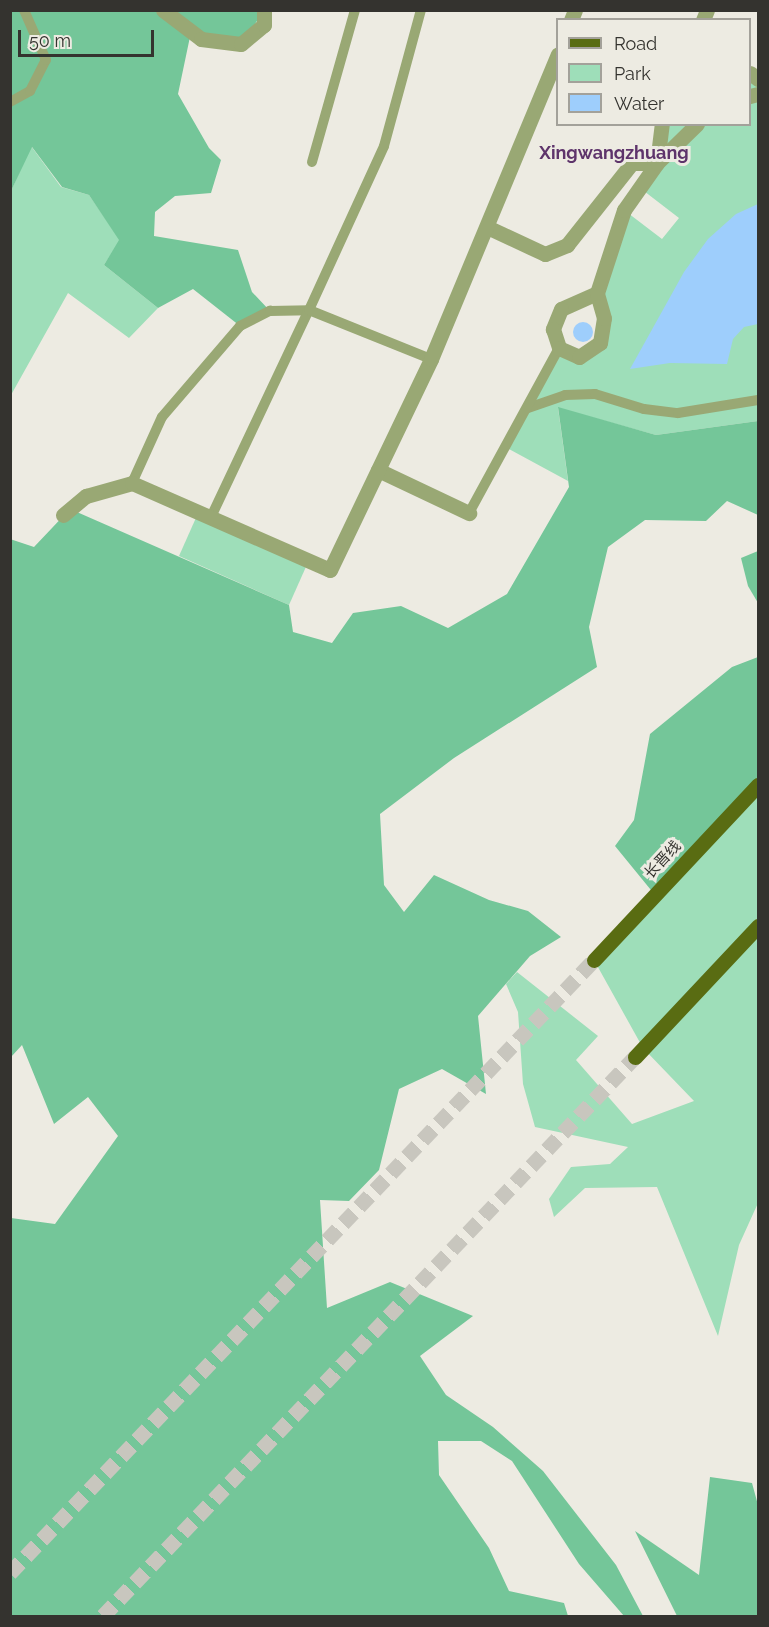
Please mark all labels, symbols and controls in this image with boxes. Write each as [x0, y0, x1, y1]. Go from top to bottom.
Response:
scale bar [21, 18, 158, 56]
legend [556, 18, 751, 126]
text: 50 m [29, 30, 71, 51]
text: Road [614, 33, 657, 54]
text: Park [614, 63, 651, 84]
text: Water [614, 93, 664, 114]
district label: Xingwangzhuang [539, 142, 689, 164]
street label: 长晋线 [641, 837, 685, 883]

